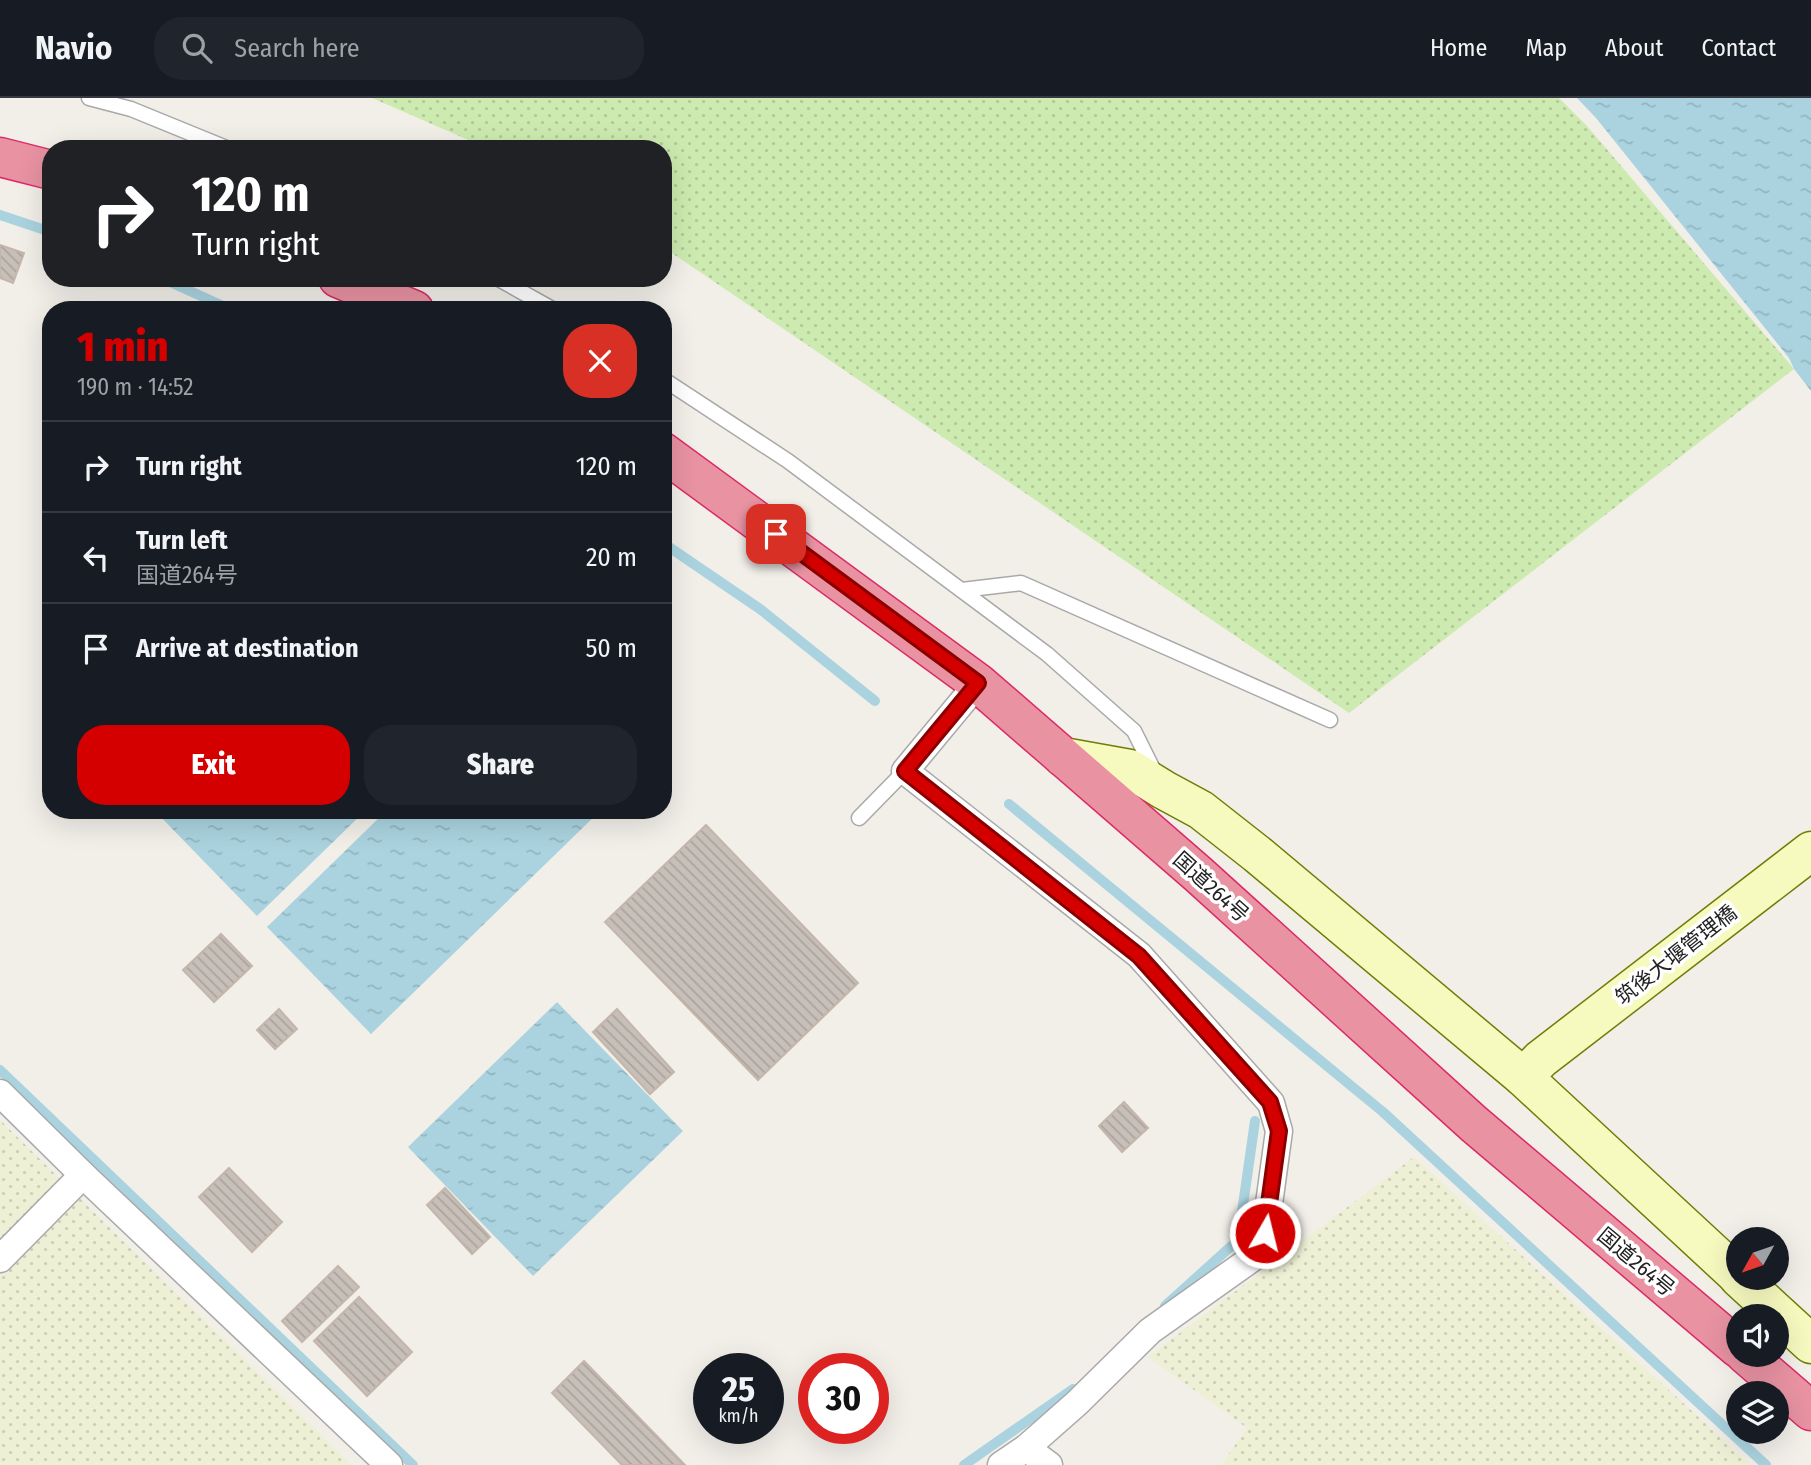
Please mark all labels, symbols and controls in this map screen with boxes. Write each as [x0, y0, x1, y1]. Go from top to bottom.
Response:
search box [154, 17, 644, 80]
text: Navio [35, 28, 112, 68]
icon: search [178, 29, 216, 67]
text: Search here [234, 33, 360, 64]
text: Home [1430, 34, 1487, 62]
text: Map [1525, 34, 1567, 62]
text: About [1605, 34, 1663, 62]
text: Contact [1701, 34, 1776, 62]
text: 120 m [192, 165, 310, 224]
icon: right [77, 168, 168, 259]
text: Turn right [192, 225, 319, 263]
text: 1 min [77, 322, 168, 372]
button: close [563, 324, 637, 398]
text: 190 m · 14:52 [77, 373, 193, 401]
icon: right [77, 448, 115, 486]
text: Turn right [136, 451, 242, 482]
text: 120 m [576, 451, 637, 482]
pin [746, 504, 806, 564]
icon: arrive [757, 515, 795, 553]
text: Turn left [136, 525, 228, 556]
icon: left [77, 539, 115, 577]
text: 20 m [586, 542, 637, 573]
text: 国道264号 [136, 561, 238, 589]
icon: arrive [77, 630, 115, 668]
text: Arrive at destination [136, 633, 359, 664]
text: 50 m [585, 633, 637, 664]
button: Exit [77, 725, 350, 805]
button: Share [364, 725, 637, 805]
street label: 国道264号 [1168, 846, 1254, 928]
street label: 筑後大堰管理橋 [1610, 900, 1742, 1010]
position arrow [1228, 1196, 1302, 1270]
street label: 国道264号 [1592, 1222, 1680, 1302]
north arrow [1726, 1227, 1788, 1290]
map controls [1726, 1227, 1789, 1444]
button: sound [1726, 1304, 1789, 1367]
speed limit sign: 30 [798, 1353, 889, 1444]
text: 25 [722, 1368, 755, 1410]
button: layers [1726, 1381, 1789, 1444]
text: km/h [718, 1405, 759, 1427]

